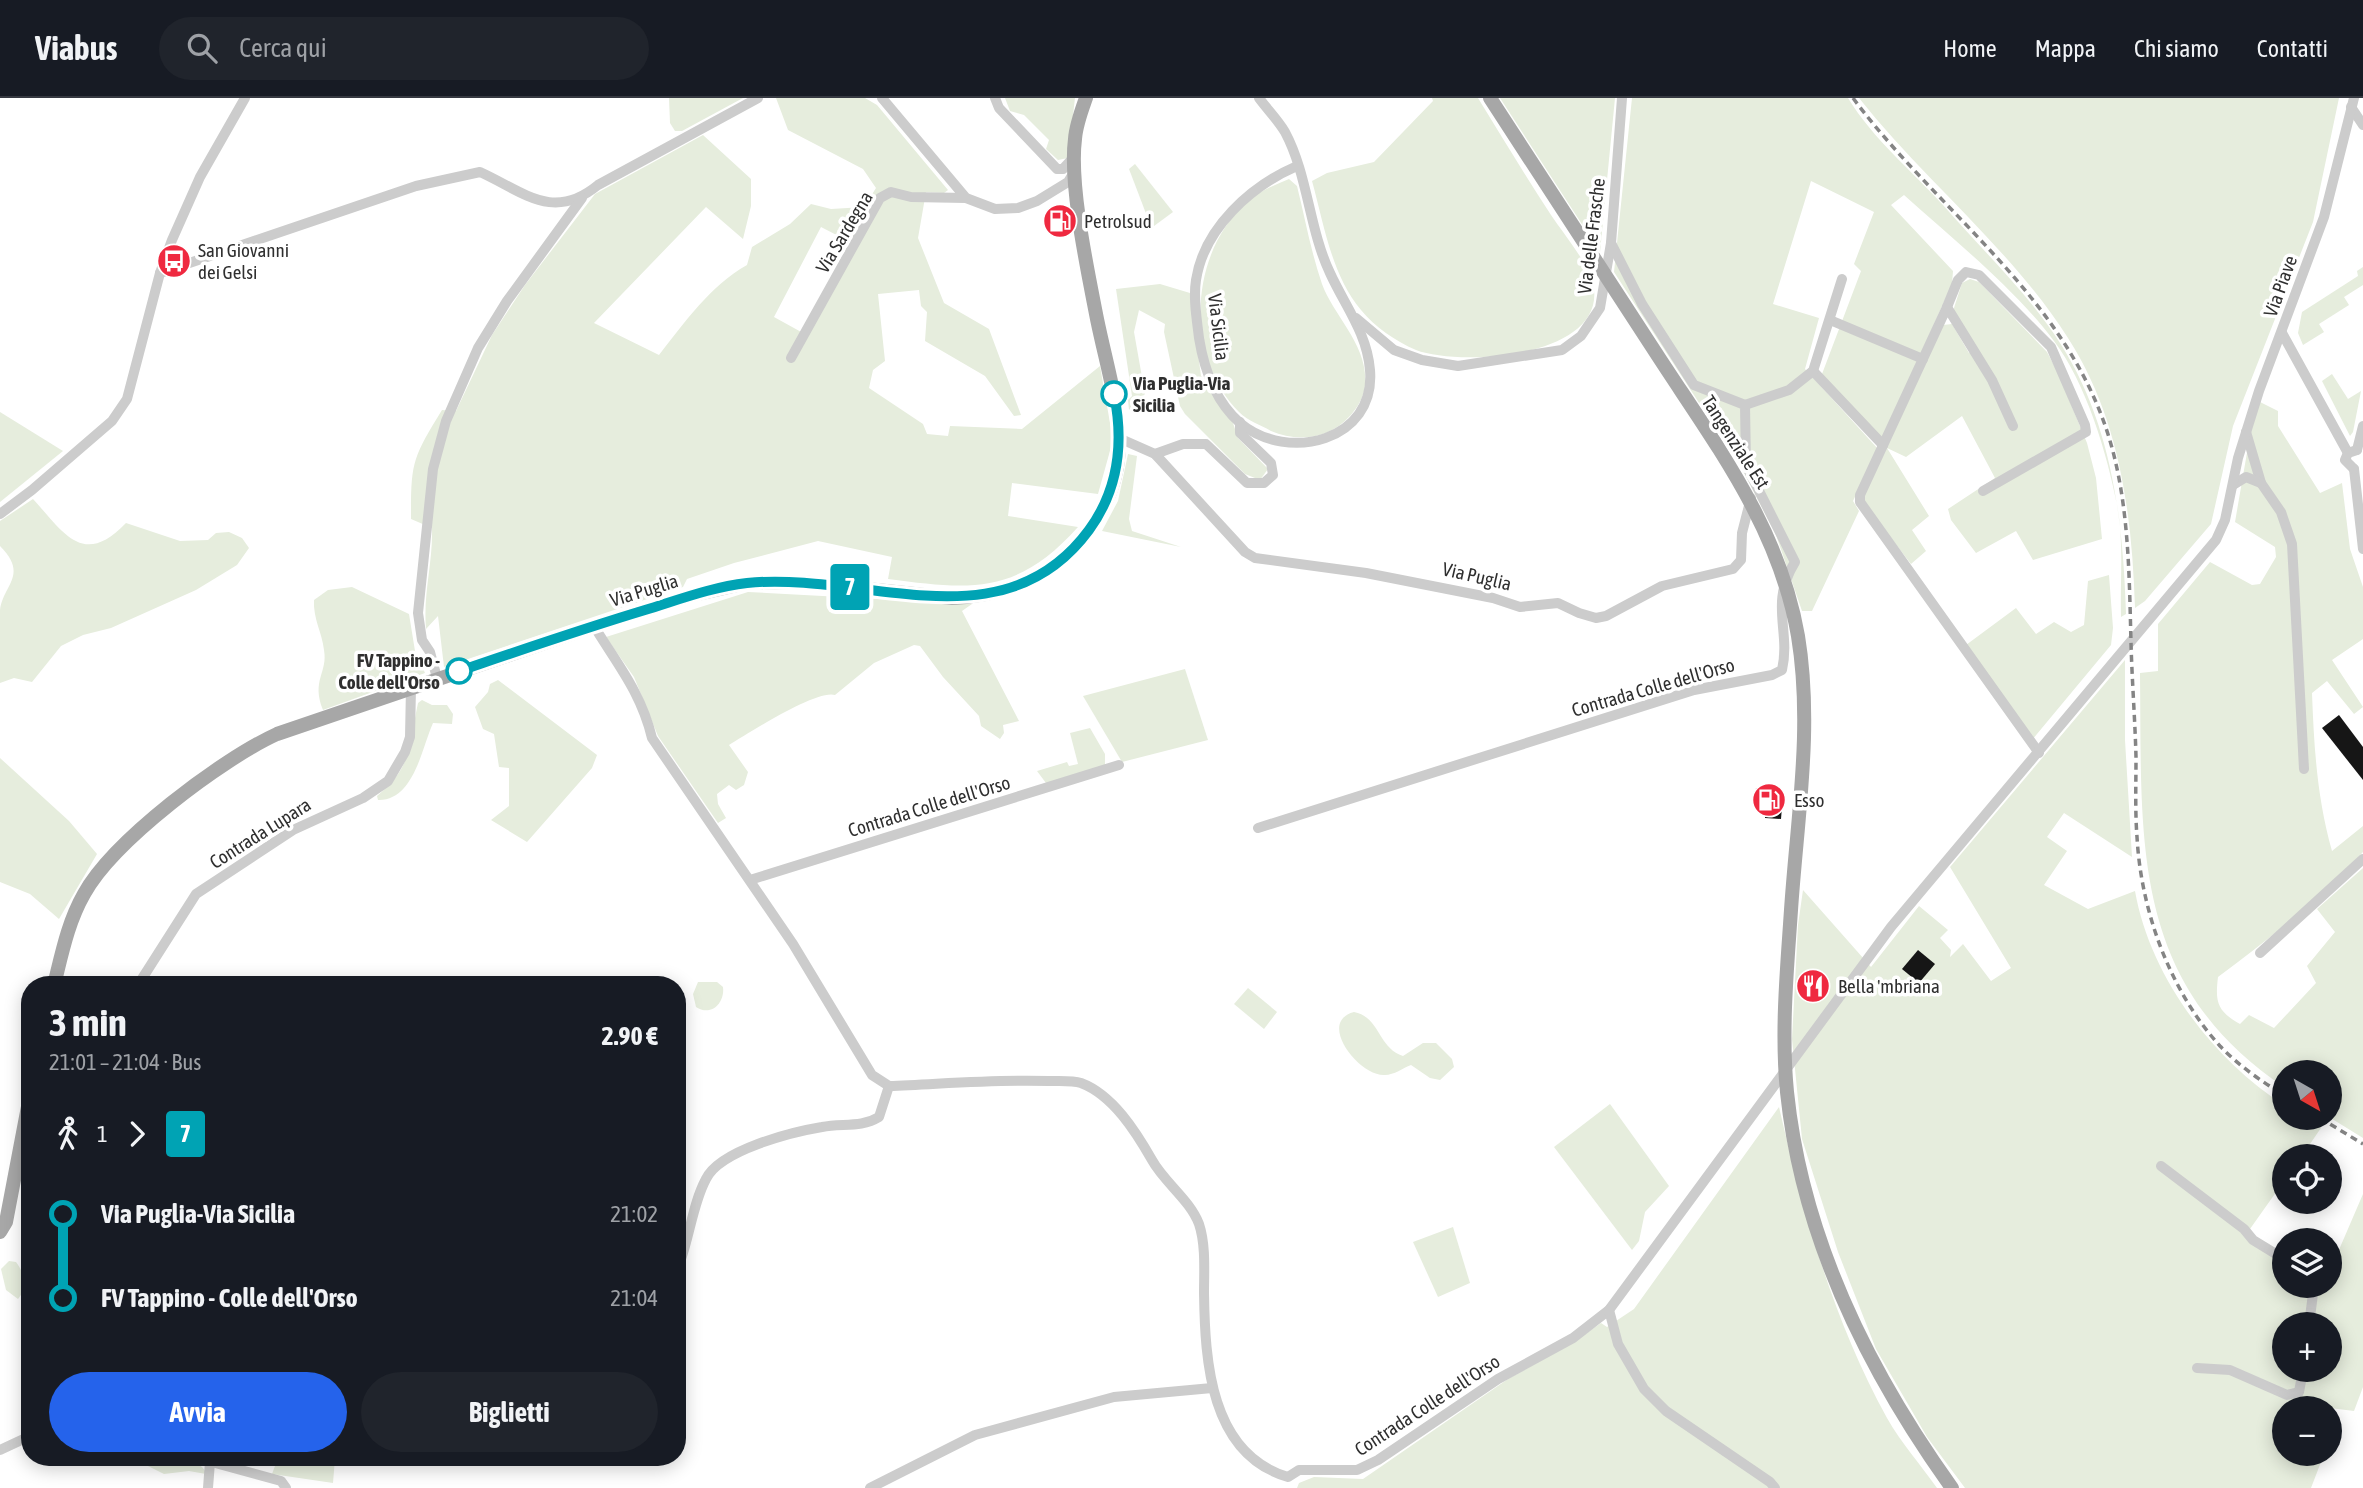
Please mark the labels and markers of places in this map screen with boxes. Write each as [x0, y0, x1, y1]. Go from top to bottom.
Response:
fuel station icon: Petrolsud [1041, 202, 1079, 240]
place label: Petrolsud [1084, 210, 1152, 232]
place label: San Giovanni dei Gelsi [198, 239, 289, 283]
bus stop icon: San Giovanni dei Gelsi [155, 242, 193, 280]
place label: Via Puglia-Via Sicilia [1132, 372, 1230, 416]
marker: Via Puglia-Via Sicilia [1101, 381, 1127, 407]
place label: FV Tappino - Colle dell'Orso [338, 649, 440, 693]
marker: FV Tappino - Colle dell'Orso [446, 658, 472, 684]
fuel station icon: Esso [1750, 781, 1788, 819]
place label: Esso [1794, 789, 1825, 811]
restaurant icon: Bella 'mbriana [1794, 967, 1832, 1005]
place label: Bella 'mbriana [1838, 975, 1940, 997]

